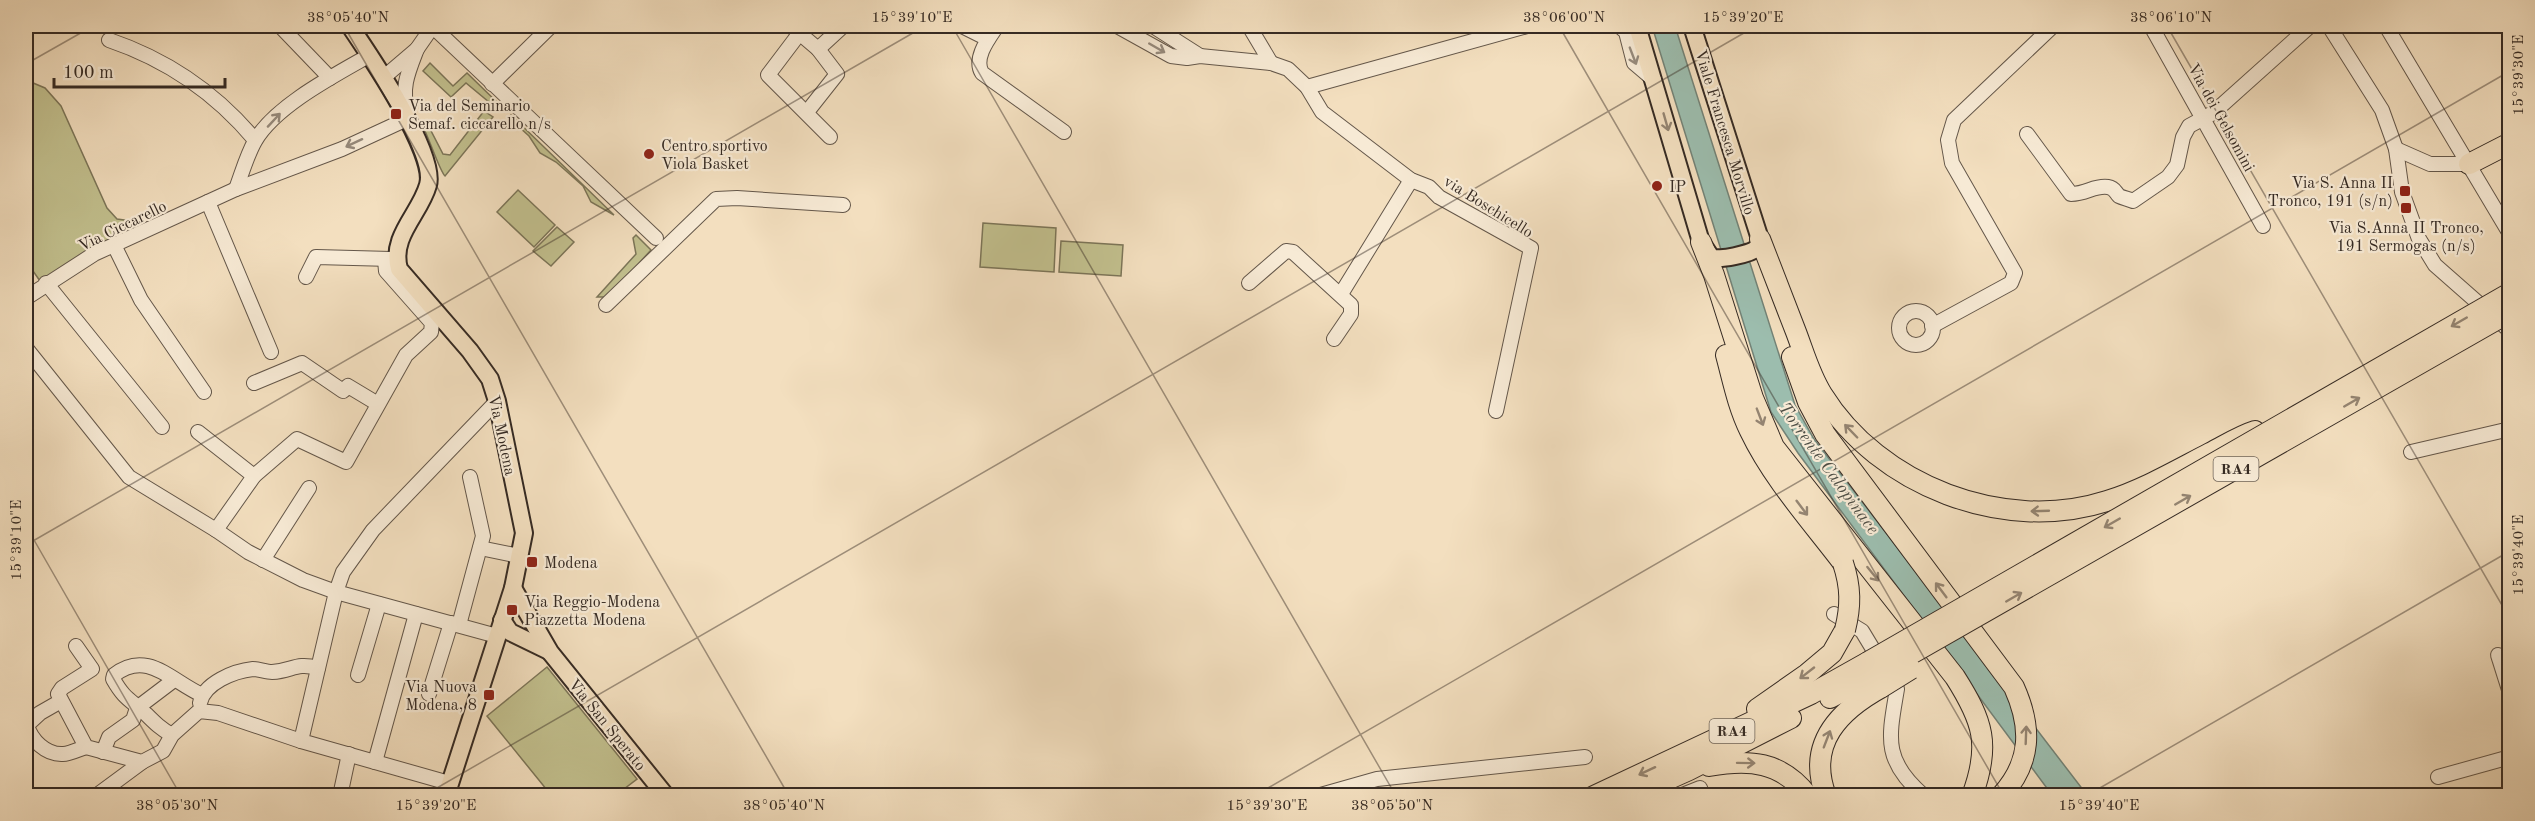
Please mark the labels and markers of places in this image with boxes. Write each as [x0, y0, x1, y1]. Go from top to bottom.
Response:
place label: Via del Seminario Semaf. ciccarello n/s [408, 99, 551, 133]
marker: Via del Seminario Semaf. ciccarello n/s [389, 107, 403, 121]
place label: Centro sportivo Viola Basket [661, 139, 768, 173]
marker: Centro sportivo Viola Basket [642, 147, 656, 161]
place label: Via S. Anna II Tronco, 191 (s/n) [2268, 176, 2393, 210]
marker: IP [1650, 179, 1664, 193]
place label: IP [1669, 180, 1686, 196]
marker: Via S. Anna II Tronco, 191 (s/n) [2398, 184, 2412, 198]
marker: Via S.Anna II Tronco, 191 Sermogas (n/s) [2399, 201, 2413, 215]
place label: Via S.Anna II Tronco, 191 Sermogas (n/s) [2328, 221, 2484, 255]
marker: Modena [525, 555, 539, 569]
place label: Modena [544, 556, 598, 572]
place label: Via Reggio-Modena Piazzetta Modena [524, 595, 660, 629]
marker: Via Reggio-Modena Piazzetta Modena [505, 603, 519, 617]
place label: Via Nuova Modena, 8 [405, 680, 477, 714]
marker: Via Nuova Modena, 8 [482, 688, 496, 702]

